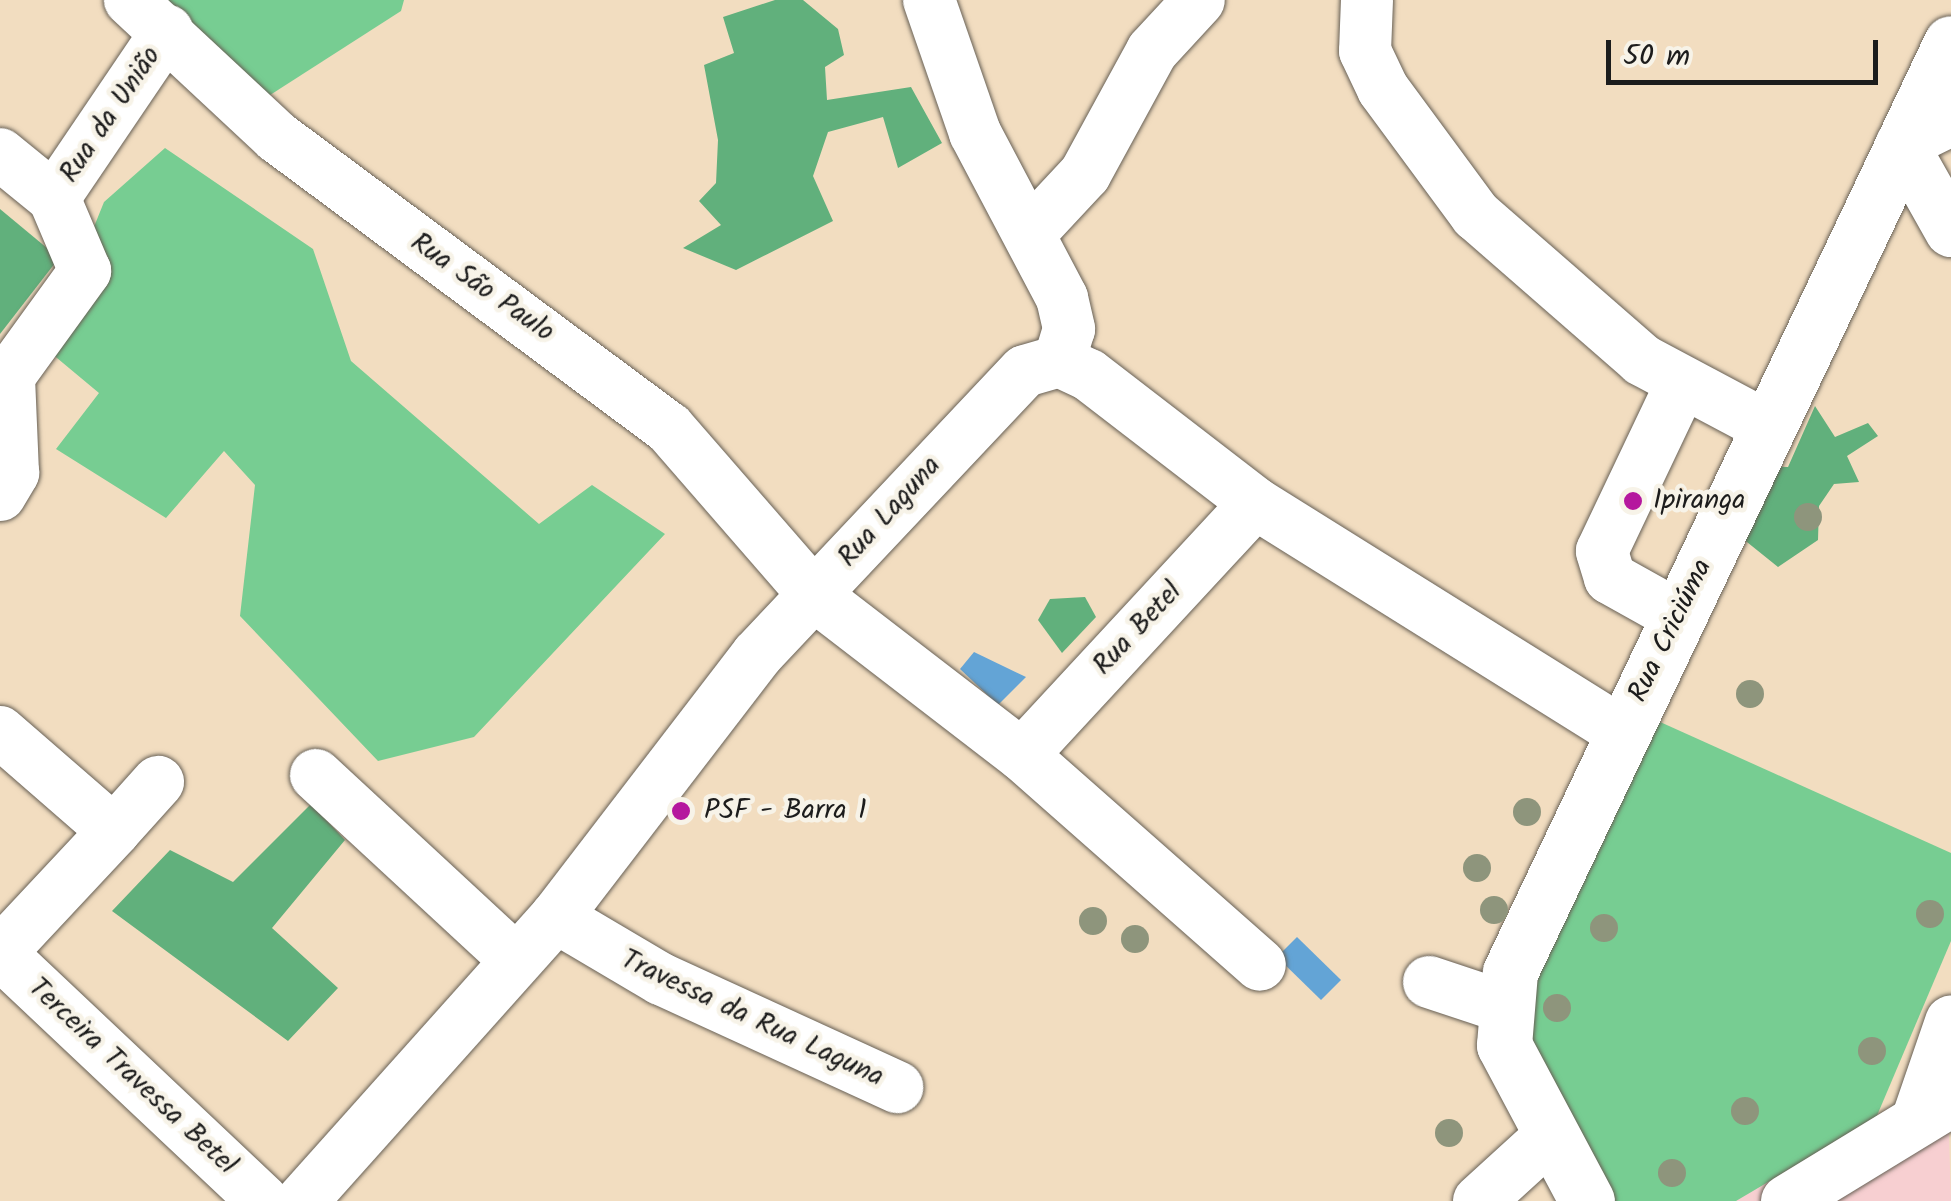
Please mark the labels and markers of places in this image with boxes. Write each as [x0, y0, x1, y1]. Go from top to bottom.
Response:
place label: Ipiranga [1653, 484, 1745, 518]
marker: Ipiranga [1622, 490, 1644, 512]
place label: PSF - Barra 1 [704, 794, 867, 828]
marker: PSF - Barra 1 [668, 798, 694, 824]

